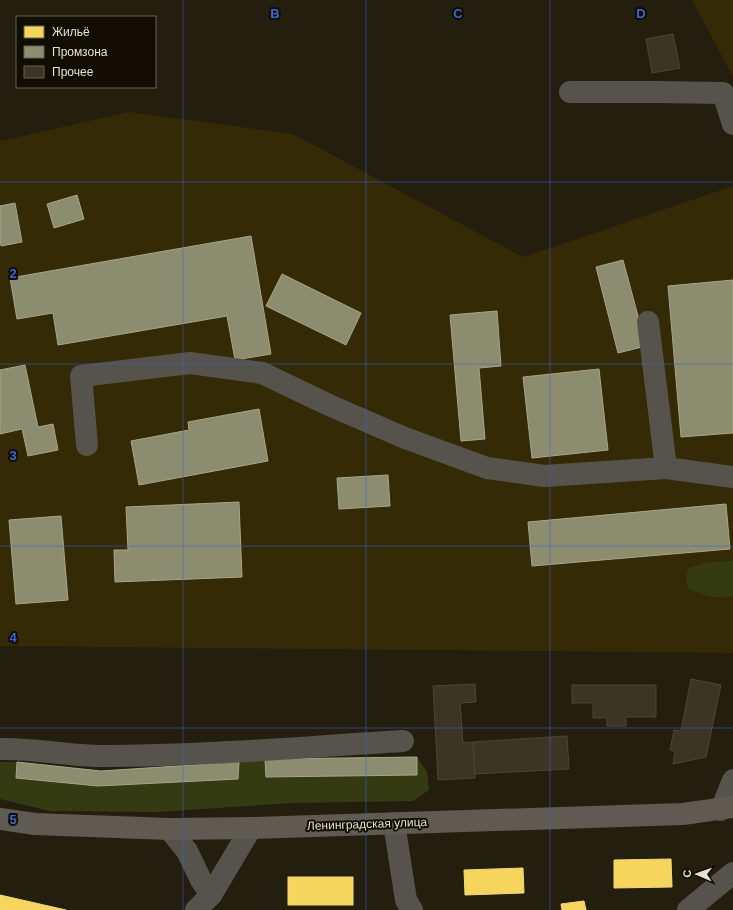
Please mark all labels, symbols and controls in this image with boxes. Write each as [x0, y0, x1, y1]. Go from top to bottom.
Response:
text: B [270, 6, 280, 21]
text: C [453, 6, 463, 21]
text: D [636, 6, 646, 21]
legend [16, 16, 156, 88]
text: Жильё [52, 25, 90, 39]
text: Промзона [52, 45, 108, 59]
text: Прочее [52, 65, 94, 79]
text: 2 [9, 266, 17, 281]
text: 3 [9, 448, 17, 463]
text: 4 [9, 630, 17, 645]
text: 5 [9, 812, 17, 827]
street label: Ленинградская улица [307, 815, 428, 833]
north arrow [677, 854, 717, 894]
text: С [681, 869, 693, 878]

